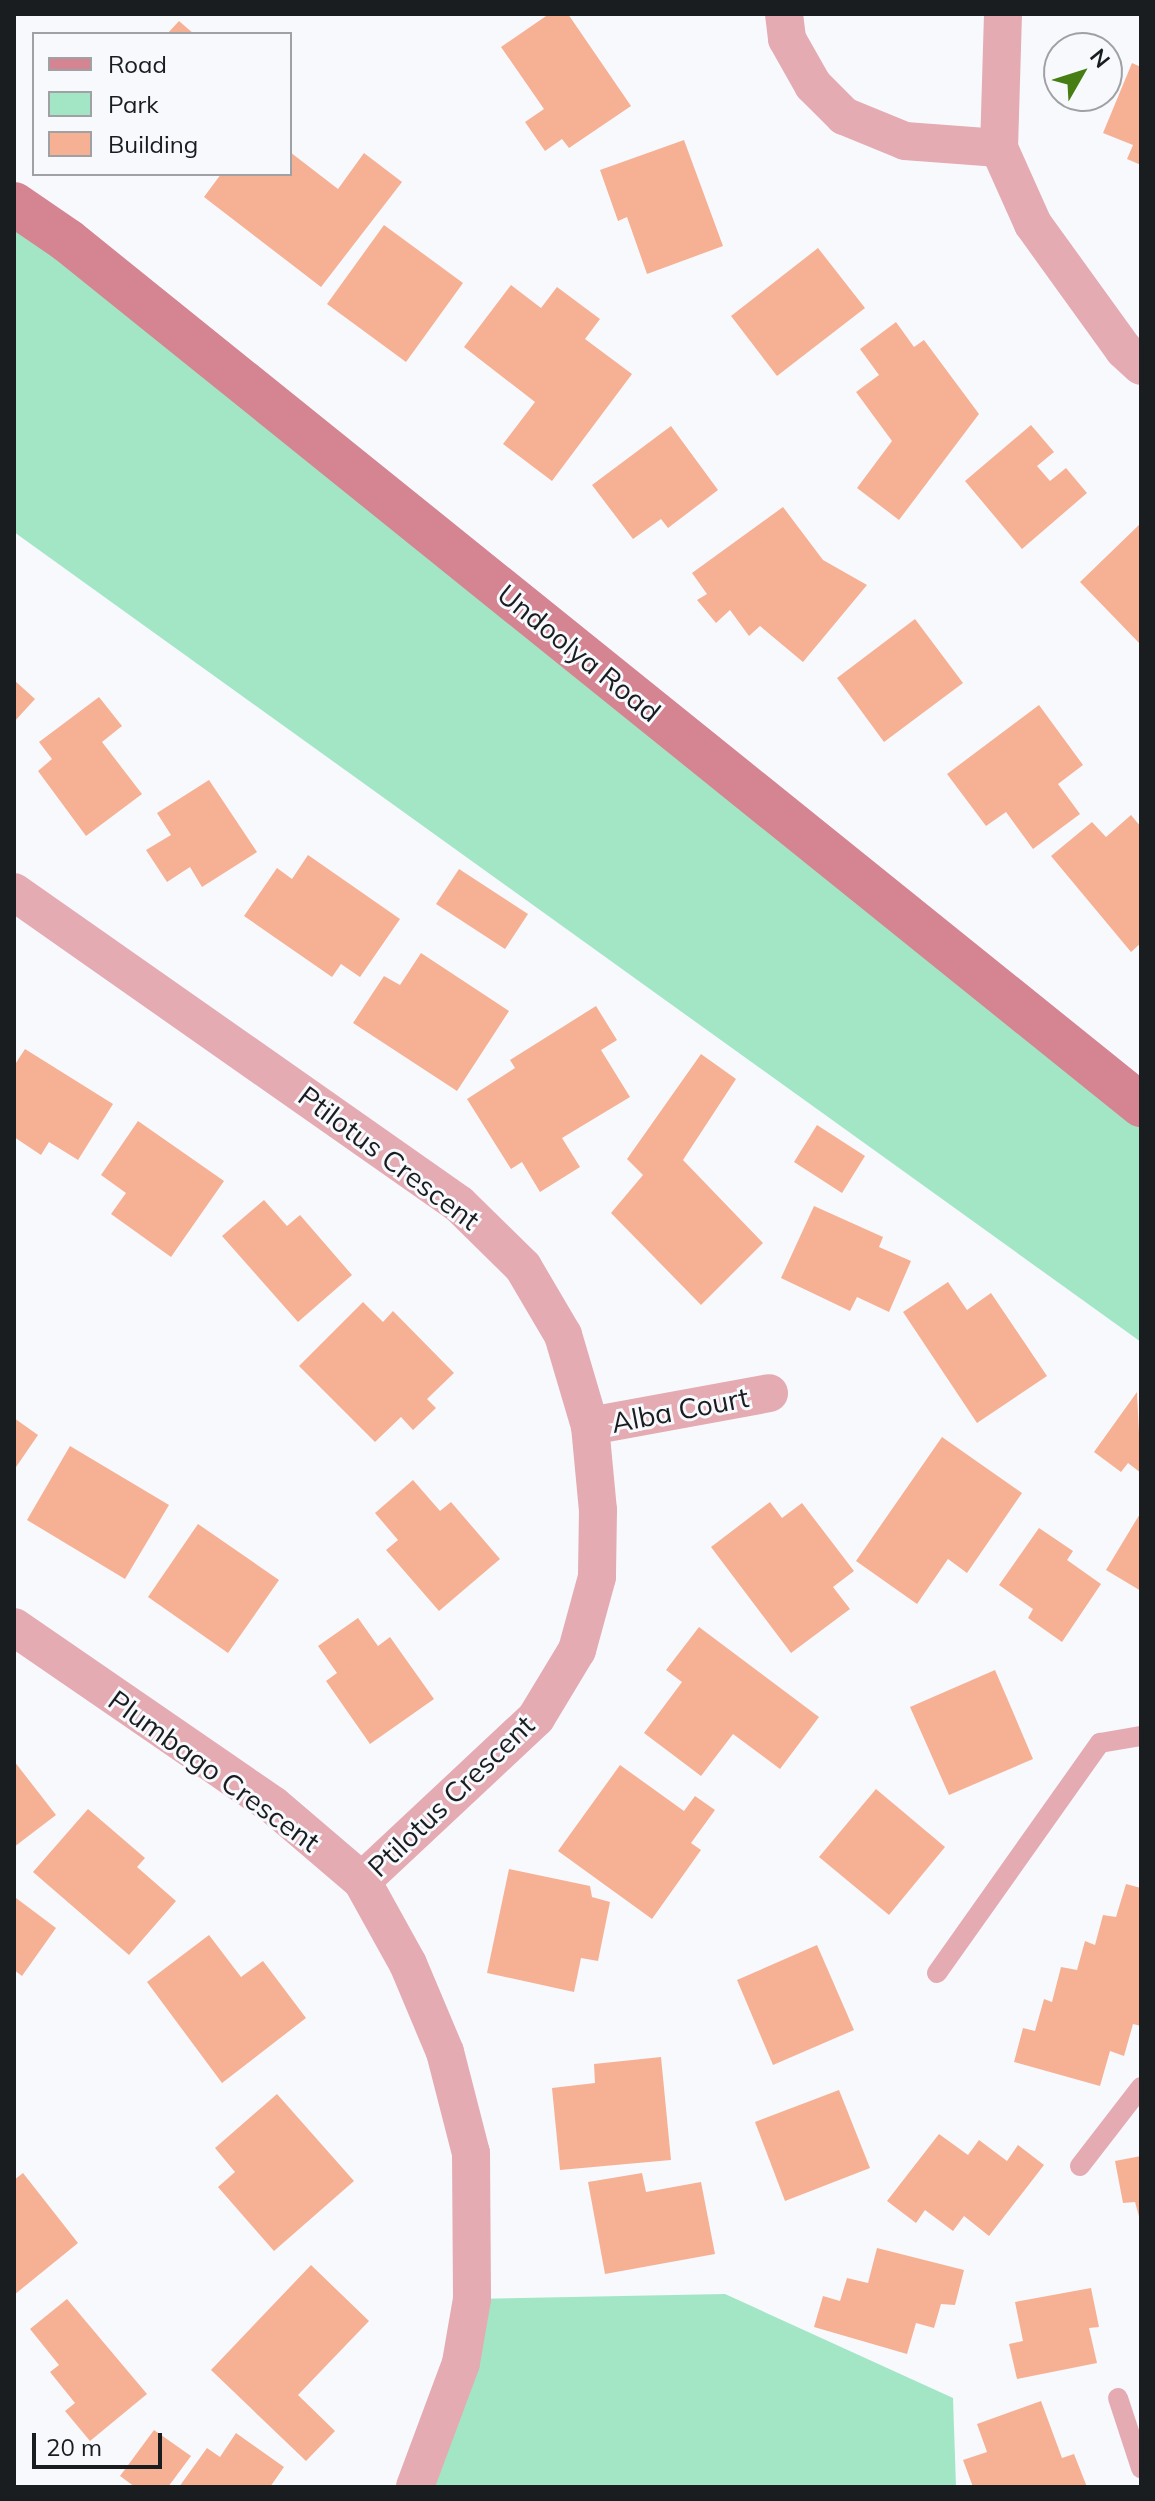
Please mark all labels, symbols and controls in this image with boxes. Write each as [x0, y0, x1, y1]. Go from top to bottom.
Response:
legend [32, 32, 292, 176]
north arrow [1043, 32, 1123, 112]
text: N [1084, 43, 1116, 73]
text: Road [108, 49, 167, 79]
text: Park [108, 89, 159, 119]
text: Building [108, 129, 198, 159]
street label: Undoolya Road [491, 577, 667, 729]
street label: Ptilotus Crescent [292, 1079, 486, 1237]
street label: Alba Court [608, 1380, 752, 1440]
street label: Plumbago Crescent [102, 1683, 326, 1859]
street label: Ptilotus Crescent [361, 1708, 541, 1884]
scale bar [36, 2417, 166, 2467]
text: 20 m [46, 2432, 102, 2462]

